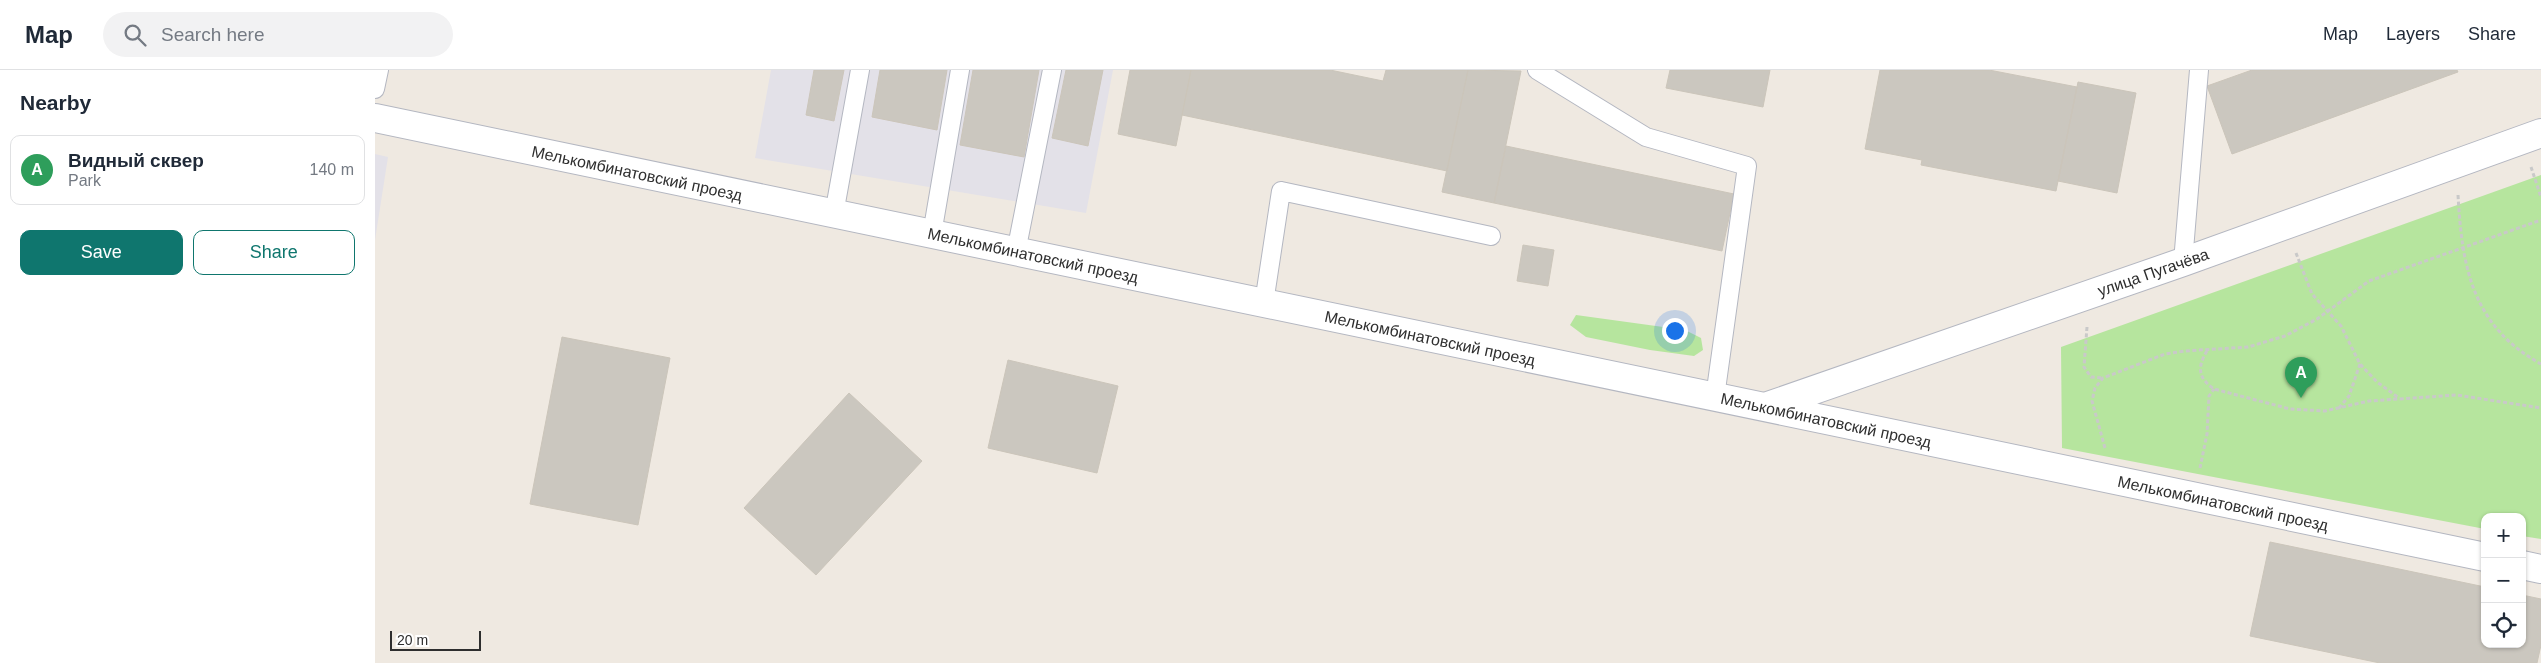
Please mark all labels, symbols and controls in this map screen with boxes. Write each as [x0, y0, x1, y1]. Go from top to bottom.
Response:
search box [103, 12, 453, 57]
text: Map [25, 21, 73, 48]
icon: search [121, 21, 149, 49]
text: Search here [161, 24, 265, 45]
text: Map [2323, 24, 2358, 44]
text: Layers [2386, 24, 2440, 44]
text: Share [2468, 24, 2516, 44]
text: Nearby [20, 91, 91, 114]
street label: Мелькомбинатовский проезд [530, 143, 744, 204]
text: Видный сквер [68, 150, 204, 171]
text: A [31, 161, 43, 178]
text: 140 m [310, 161, 354, 178]
text: Park [68, 172, 101, 189]
street label: Мелькомбинатовский проезд [926, 225, 1140, 286]
button: Save [20, 230, 183, 275]
button: Share [193, 230, 355, 275]
street label: улица Пугачёва [2095, 245, 2211, 299]
street label: Мелькомбинатовский проезд [1323, 308, 1537, 369]
your location [1662, 318, 1688, 344]
pin: A [2285, 357, 2317, 398]
street label: Мелькомбинатовский проезд [1719, 390, 1933, 451]
street label: Мелькомбинатовский проезд [2116, 473, 2330, 534]
map controls [2481, 513, 2526, 648]
button: + [2481, 513, 2526, 558]
button: − [2481, 558, 2526, 603]
button: locate [2481, 603, 2526, 648]
scale bar [390, 628, 481, 651]
text: 20 m [397, 632, 428, 648]

